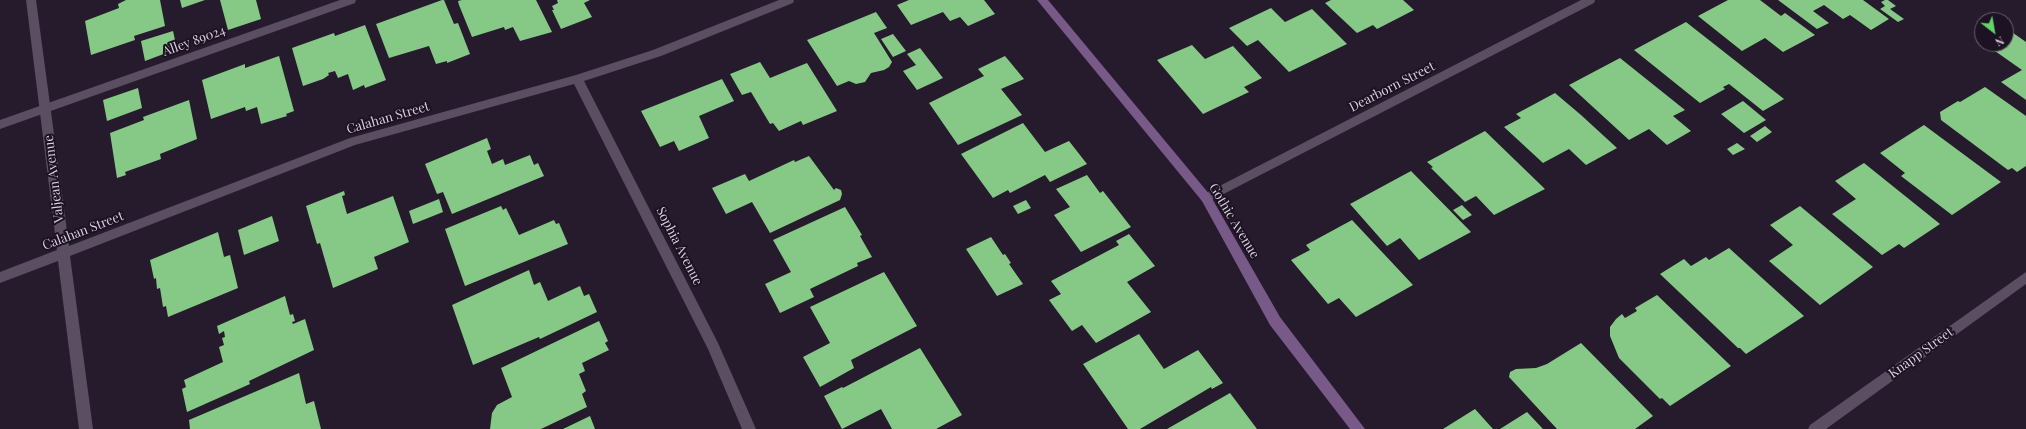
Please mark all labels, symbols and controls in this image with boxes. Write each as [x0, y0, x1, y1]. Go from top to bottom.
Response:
north arrow [1974, 12, 2014, 52]
street label: Alley 89024 [161, 22, 227, 60]
text: N [1993, 33, 2007, 50]
street label: Dearborn Street [1347, 59, 1437, 115]
street label: Calahan Street [345, 99, 431, 137]
street label: Valjean Avenue [41, 134, 67, 224]
street label: Gothic Avenue [1205, 181, 1263, 261]
street label: Sophia Avenue [653, 204, 705, 288]
street label: Calahan Street [40, 208, 126, 254]
street label: Knapp Street [1886, 324, 1956, 382]

